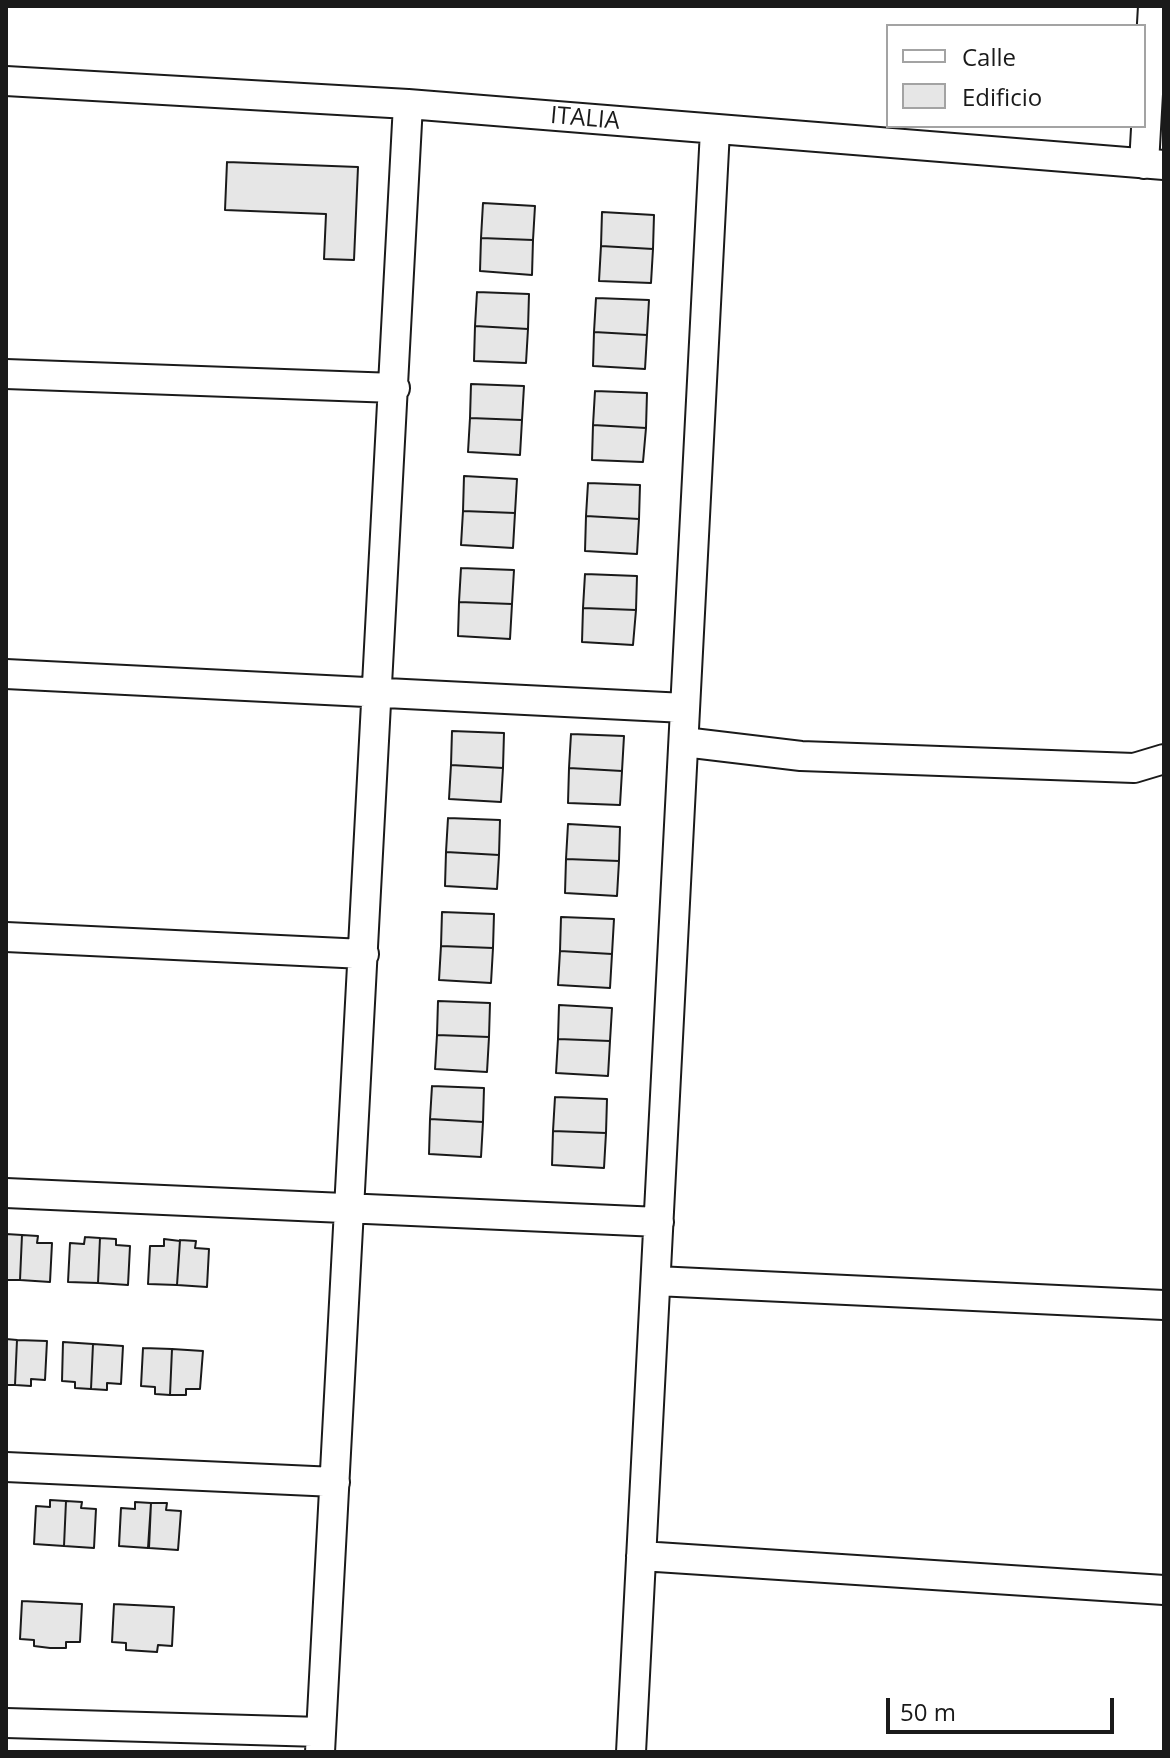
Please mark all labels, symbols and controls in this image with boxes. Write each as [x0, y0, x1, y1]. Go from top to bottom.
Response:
legend [886, 24, 1146, 128]
text: Calle [962, 40, 1016, 73]
text: Edificio [962, 80, 1042, 113]
street label: ITALIA [549, 102, 621, 136]
scale bar [890, 1682, 1118, 1732]
text: 50 m [900, 1695, 956, 1728]

